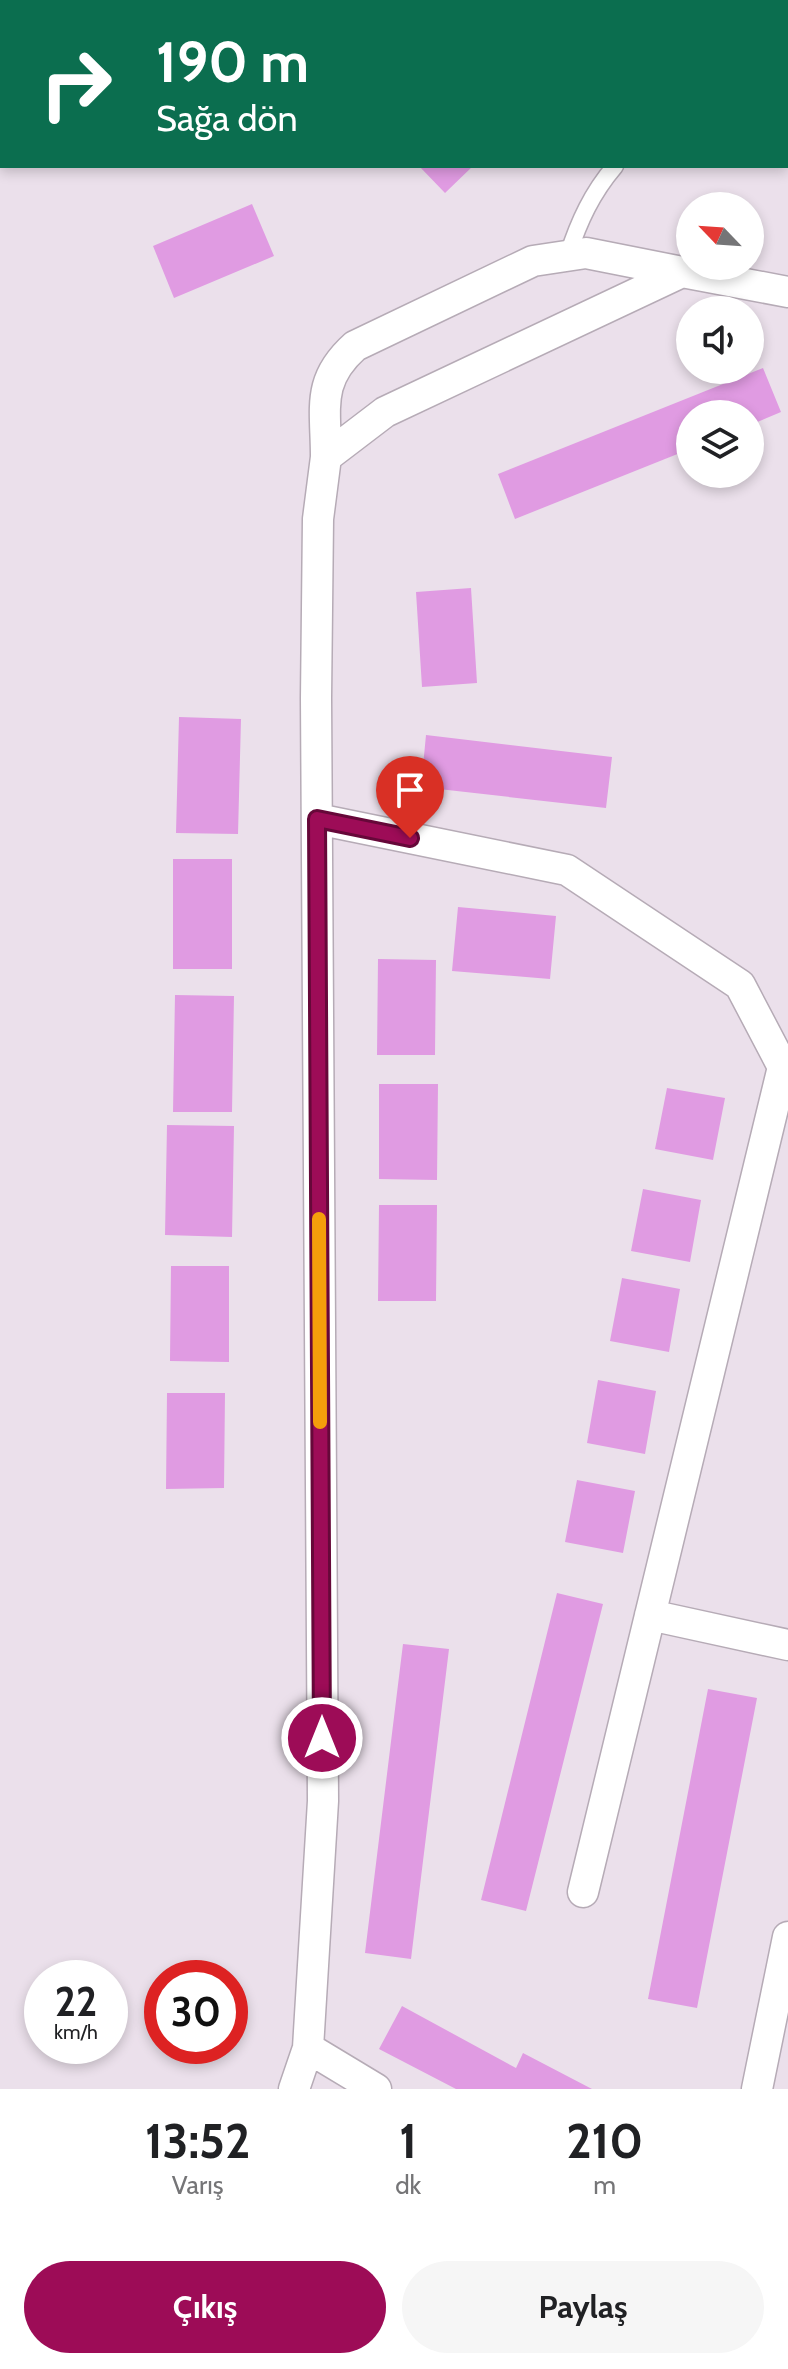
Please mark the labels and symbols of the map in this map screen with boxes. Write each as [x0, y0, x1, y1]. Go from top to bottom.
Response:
north arrow [676, 192, 764, 280]
pin [376, 756, 444, 838]
position arrow [280, 1696, 364, 1780]
speed limit sign: 30 [144, 1960, 248, 2064]

